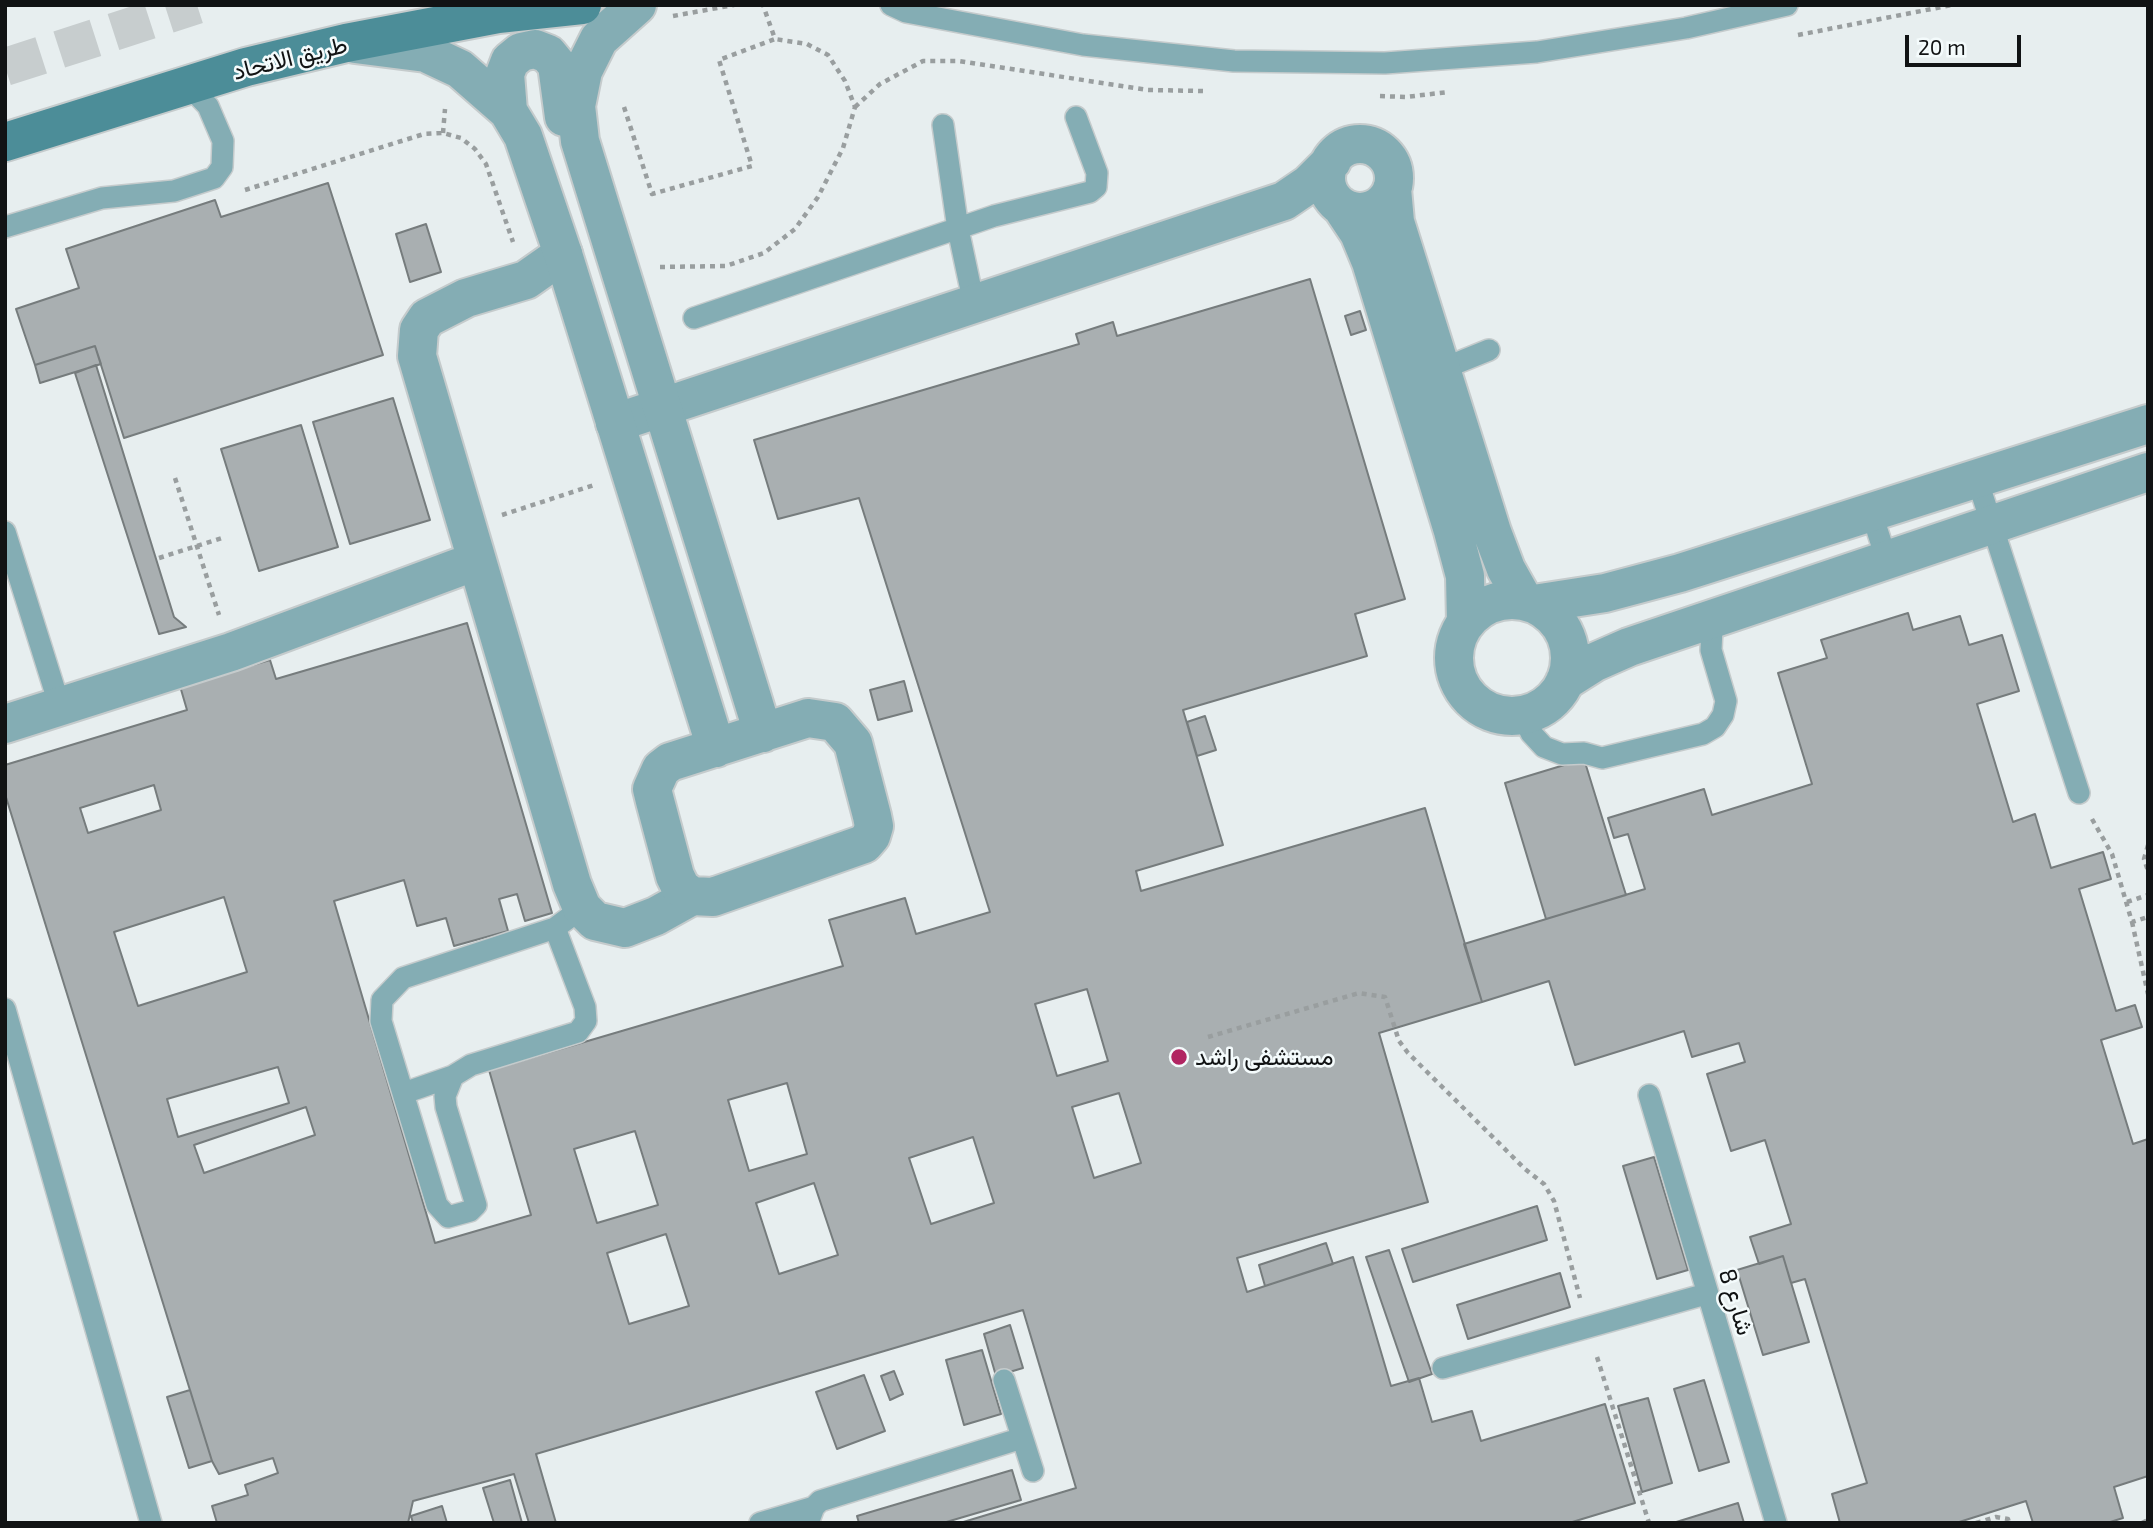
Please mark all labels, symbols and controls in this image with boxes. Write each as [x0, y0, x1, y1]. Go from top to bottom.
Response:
scale bar [1908, 21, 2024, 65]
street label: طريق الاتحاد [230, 30, 350, 86]
text: 20 m [1918, 34, 1966, 59]
place label: مستشفى راشد [1195, 1043, 1334, 1071]
marker: مستشفى راشد [1169, 1047, 1189, 1067]
street label: شارع 8 [1712, 1265, 1760, 1339]

